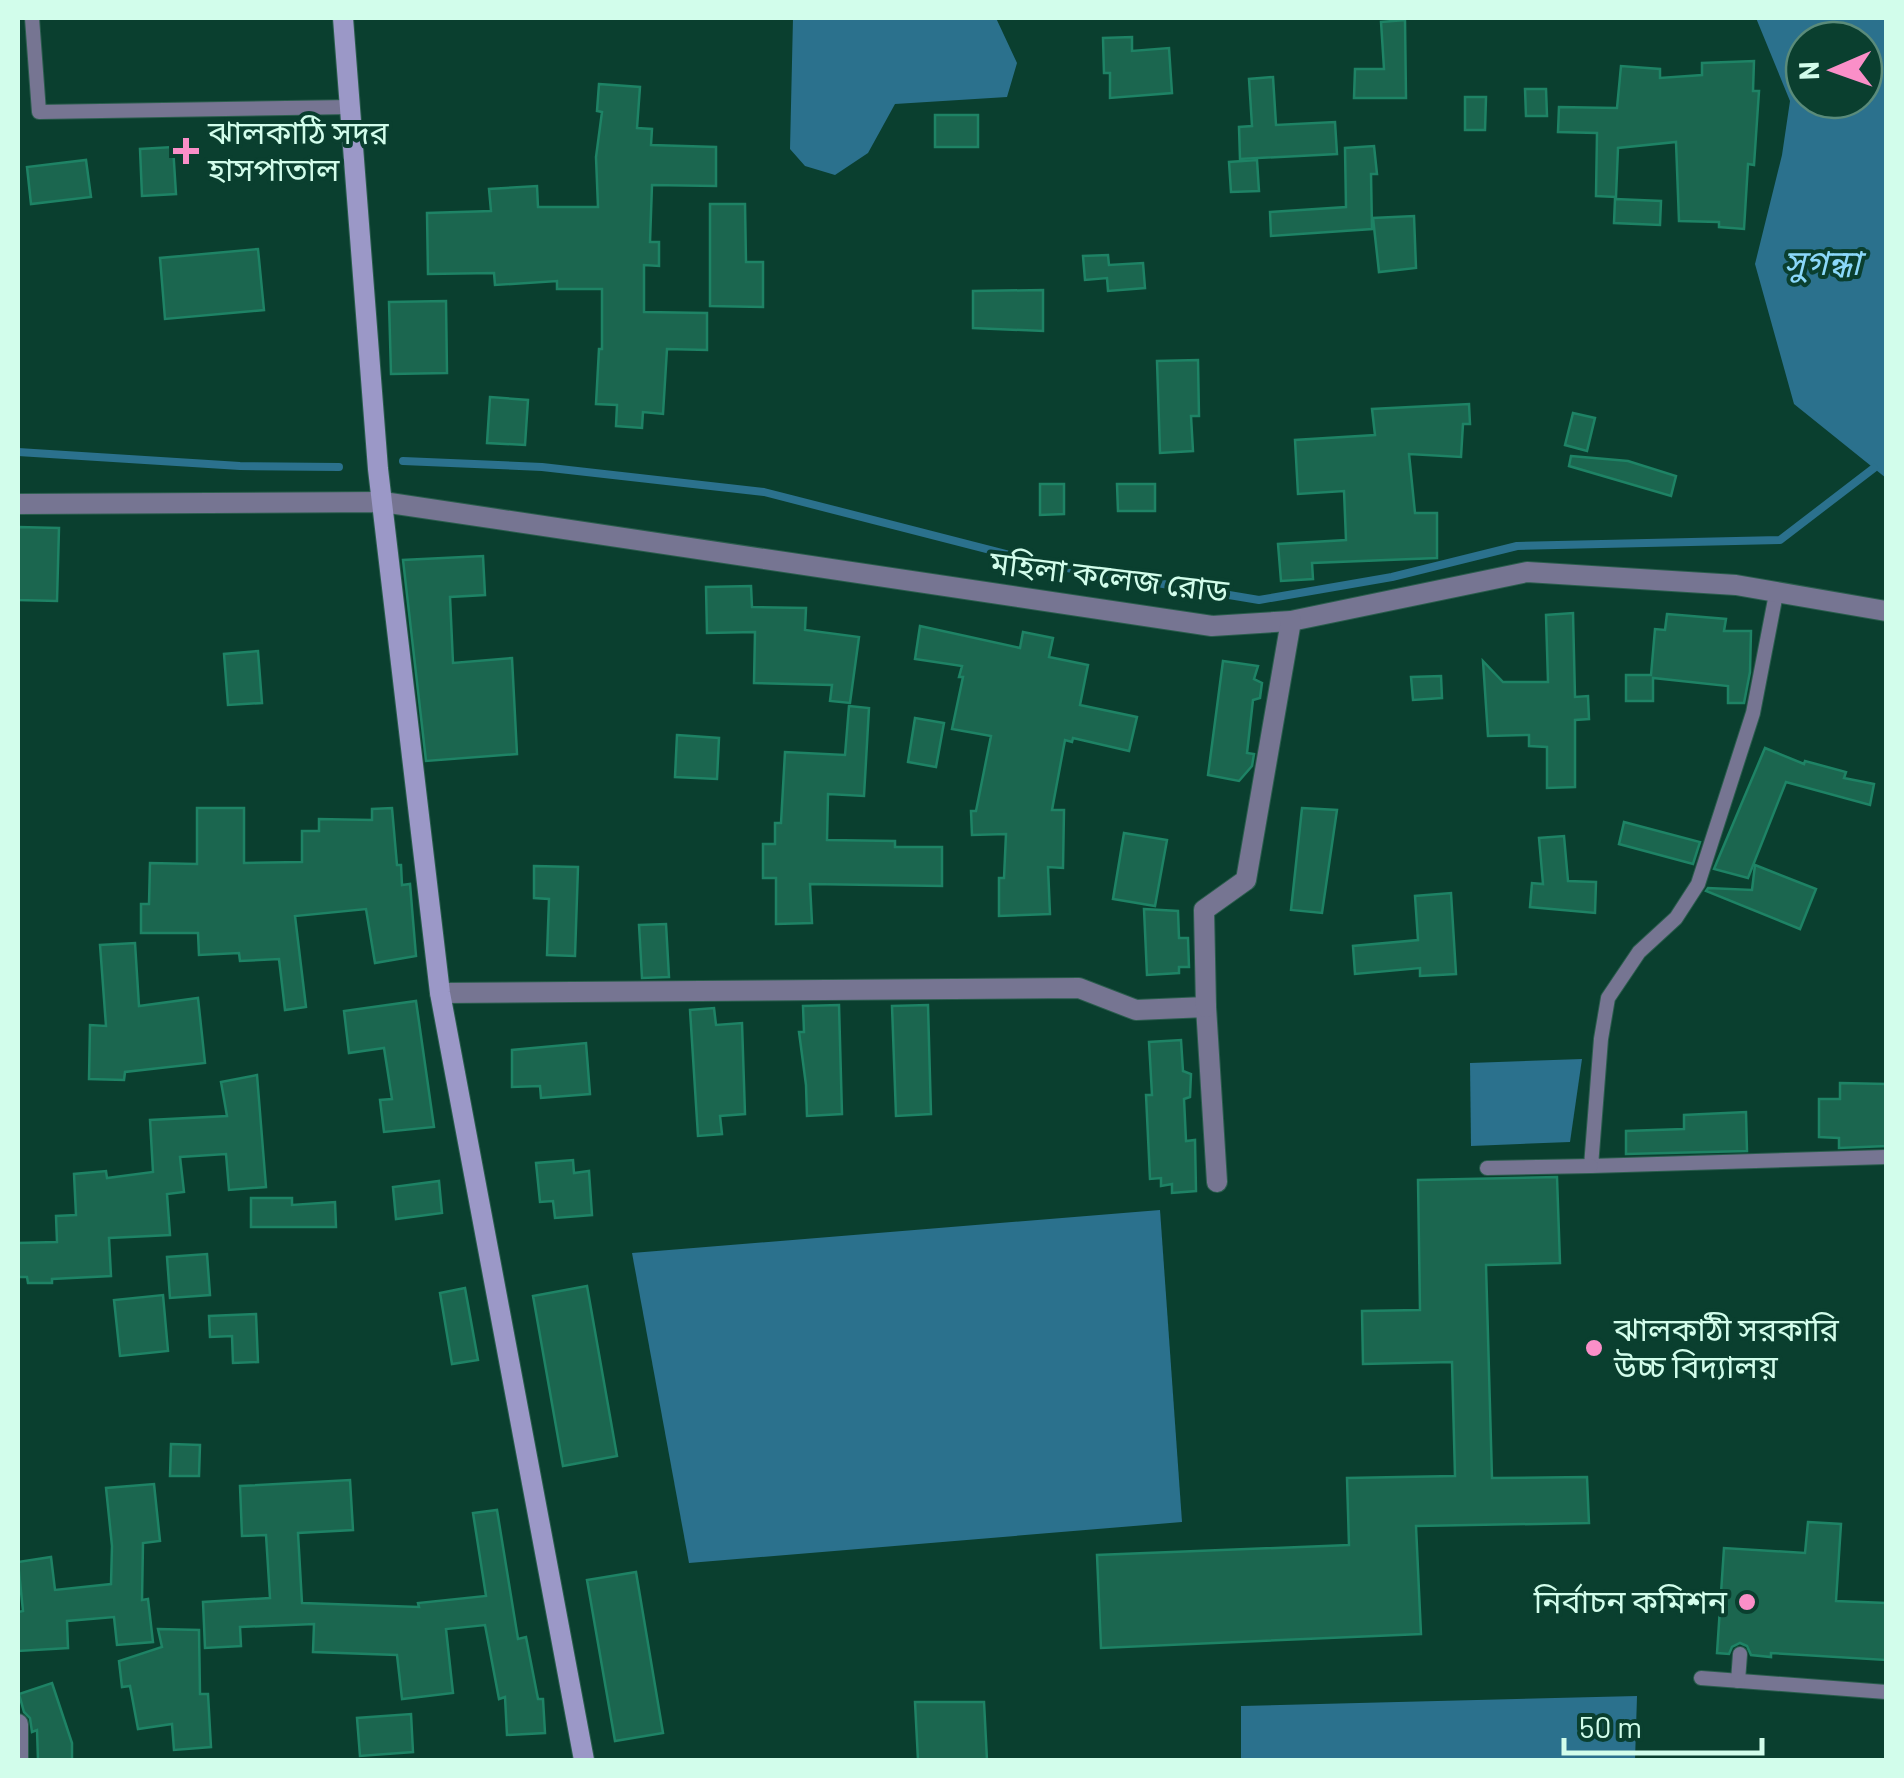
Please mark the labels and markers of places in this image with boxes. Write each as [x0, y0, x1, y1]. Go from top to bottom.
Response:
place label: ঝালকাঠি সদর হাসপাতাল [207, 112, 390, 187]
marker: ঝালকাঠি সদর হাসপাতাল [173, 138, 199, 164]
place label: ঝালকাঠী সরকারি উচ্চ বিদ্যালয় [1613, 1309, 1840, 1384]
marker: ঝালকাঠী সরকারি উচ্চ বিদ্যালয় [1583, 1337, 1605, 1359]
place label: নির্বাচন কমিশন [1533, 1581, 1728, 1619]
marker: নির্বাচন কমিশন [1736, 1591, 1758, 1613]

